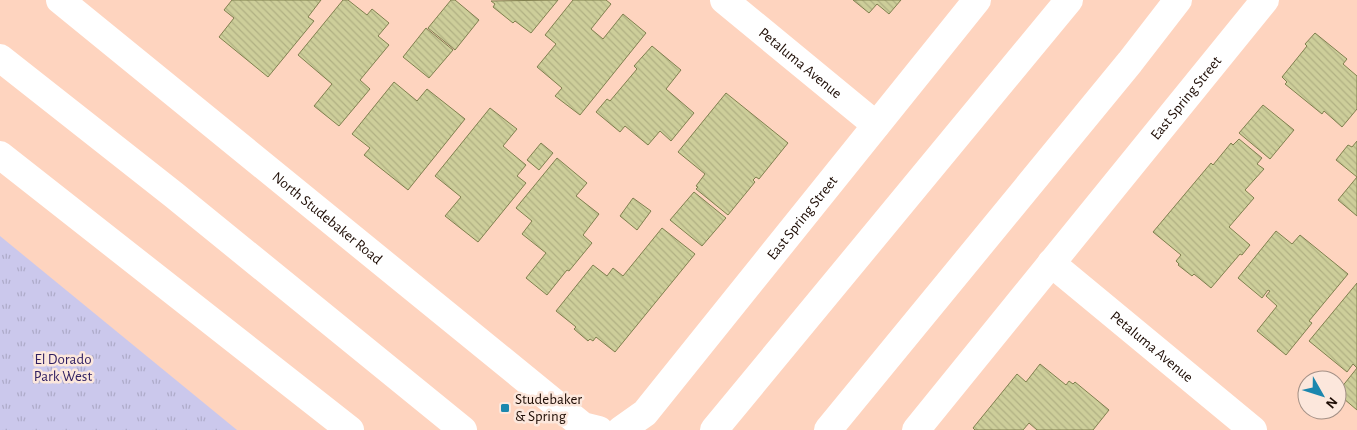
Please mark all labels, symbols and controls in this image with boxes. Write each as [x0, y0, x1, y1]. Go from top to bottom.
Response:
street label: Petaluma Avenue [756, 25, 845, 101]
street label: East Spring Street [1148, 53, 1224, 142]
street label: North Studebaker Road [270, 169, 385, 267]
street label: East Spring Street [764, 173, 840, 262]
street label: Petaluma Avenue [1108, 308, 1196, 385]
park label: El Dorado Park West [34, 352, 92, 384]
north arrow [1297, 370, 1347, 420]
place label: Studebaker & Spring [515, 392, 582, 424]
text: N [1323, 394, 1340, 411]
marker: Studebaker & Spring [499, 402, 511, 414]

